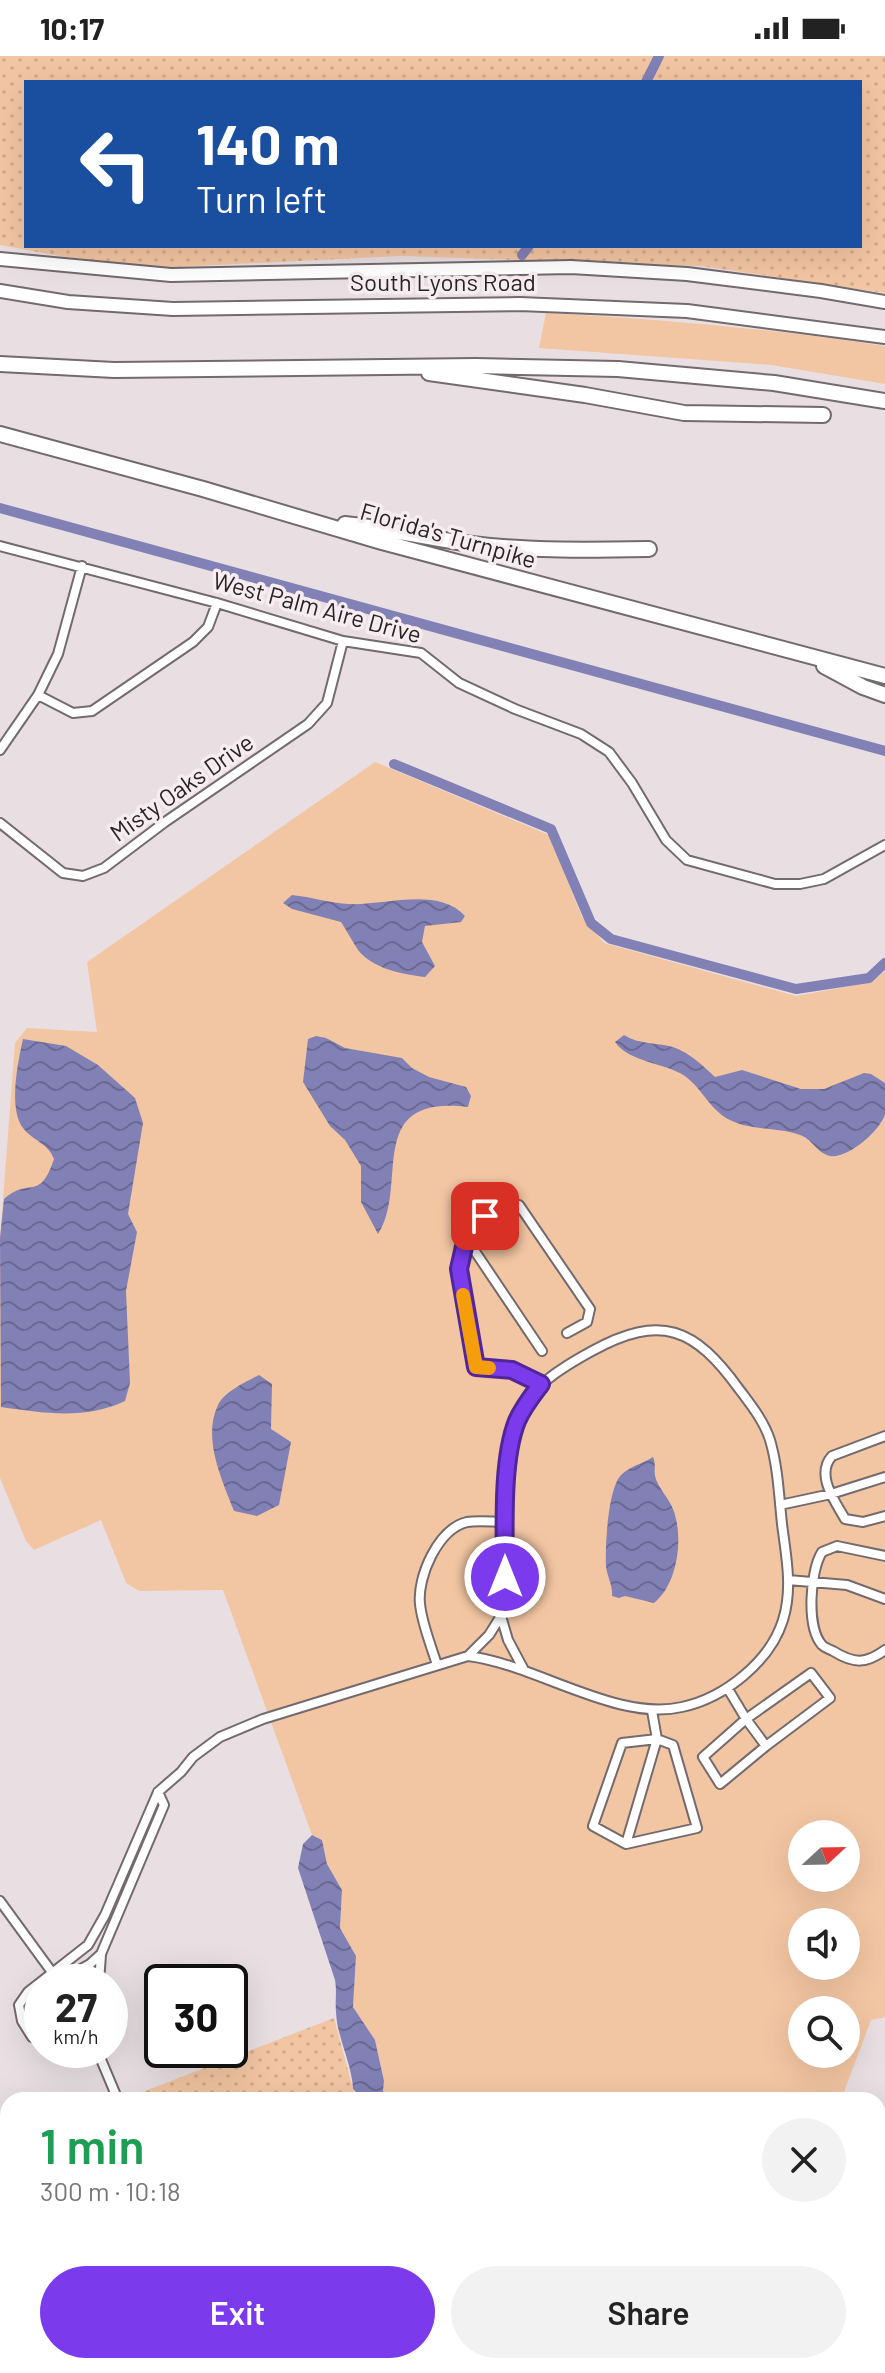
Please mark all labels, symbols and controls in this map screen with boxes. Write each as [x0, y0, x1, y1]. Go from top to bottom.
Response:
text: 10:17 [40, 10, 104, 46]
text: 140 m [196, 109, 340, 176]
icon: left [64, 112, 168, 216]
text: Turn left [196, 177, 327, 220]
street label: South Lyons Road [350, 267, 536, 296]
street label: Florida's Turnpike [357, 496, 540, 574]
street label: West Palm Aire Drive [210, 565, 425, 648]
street label: Misty Oaks Drive [104, 727, 258, 847]
pin [451, 1182, 519, 1250]
icon: arrive [463, 1194, 507, 1238]
position arrow [463, 1535, 547, 1619]
north arrow [788, 1820, 860, 1892]
map controls [788, 1820, 860, 2068]
button: sound [788, 1908, 860, 1980]
speed limit sign: 30 [144, 1964, 248, 2068]
text: 27 [55, 1982, 97, 2030]
button: search [788, 1996, 860, 2068]
text: km/h [53, 2024, 99, 2048]
text: 1 min [40, 2116, 145, 2174]
button: close [762, 2118, 846, 2202]
text: 300 m · 10:18 [40, 2175, 181, 2206]
button: Exit [40, 2266, 435, 2358]
button: Share [451, 2266, 846, 2358]

